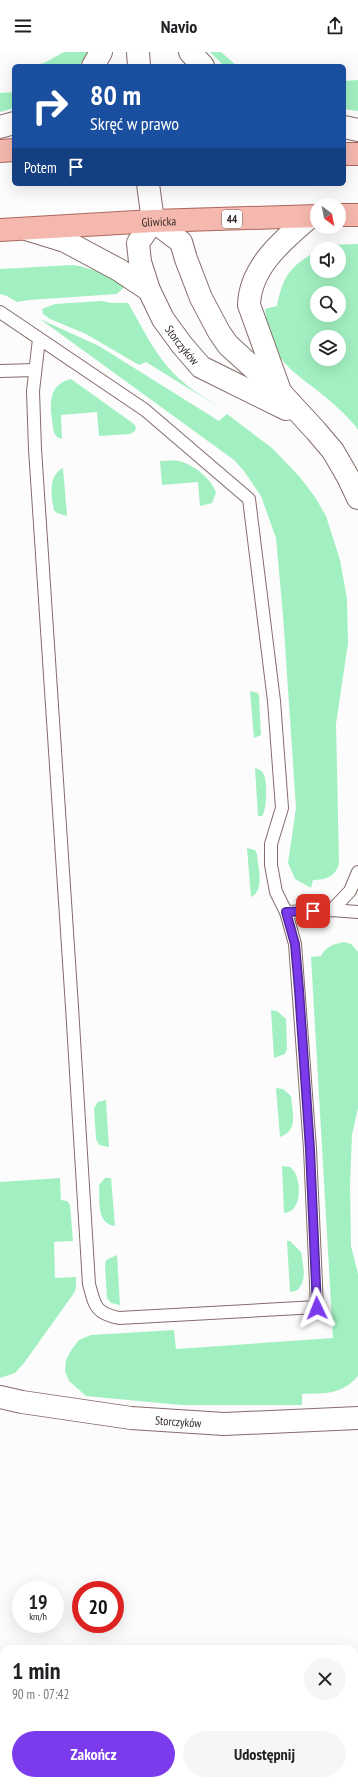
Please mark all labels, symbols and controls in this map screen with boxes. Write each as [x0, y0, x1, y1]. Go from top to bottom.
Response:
icon: menu [12, 15, 34, 37]
text: Navio [161, 15, 197, 38]
icon: share [324, 15, 346, 37]
text: 80 m [90, 76, 141, 113]
icon: right [24, 80, 76, 132]
text: Skręć w prawo [90, 112, 179, 135]
icon: arrive [65, 156, 87, 178]
text: Potem [24, 158, 57, 177]
north arrow [310, 198, 346, 234]
map controls [310, 198, 346, 366]
road number: 44 [222, 210, 242, 228]
street label: Gliwicka [141, 213, 177, 229]
button: sound [310, 242, 346, 278]
button: search [310, 286, 346, 322]
street label: Storczyków [162, 322, 204, 368]
button: layers [310, 330, 346, 366]
pin [296, 894, 330, 928]
icon: arrive [302, 900, 324, 922]
position arrow [296, 1287, 338, 1329]
street label: Storczyków [155, 1412, 203, 1430]
speed limit sign: 20 [72, 1581, 124, 1633]
text: 19 [28, 1589, 48, 1615]
text: km/h [29, 1610, 47, 1623]
text: 1 min [12, 1655, 60, 1686]
button: close [304, 1658, 346, 1700]
text: 90 m · 07:42 [12, 1686, 69, 1703]
button: Zakończ [12, 1731, 175, 1777]
button: Udostępnij [183, 1731, 346, 1777]

